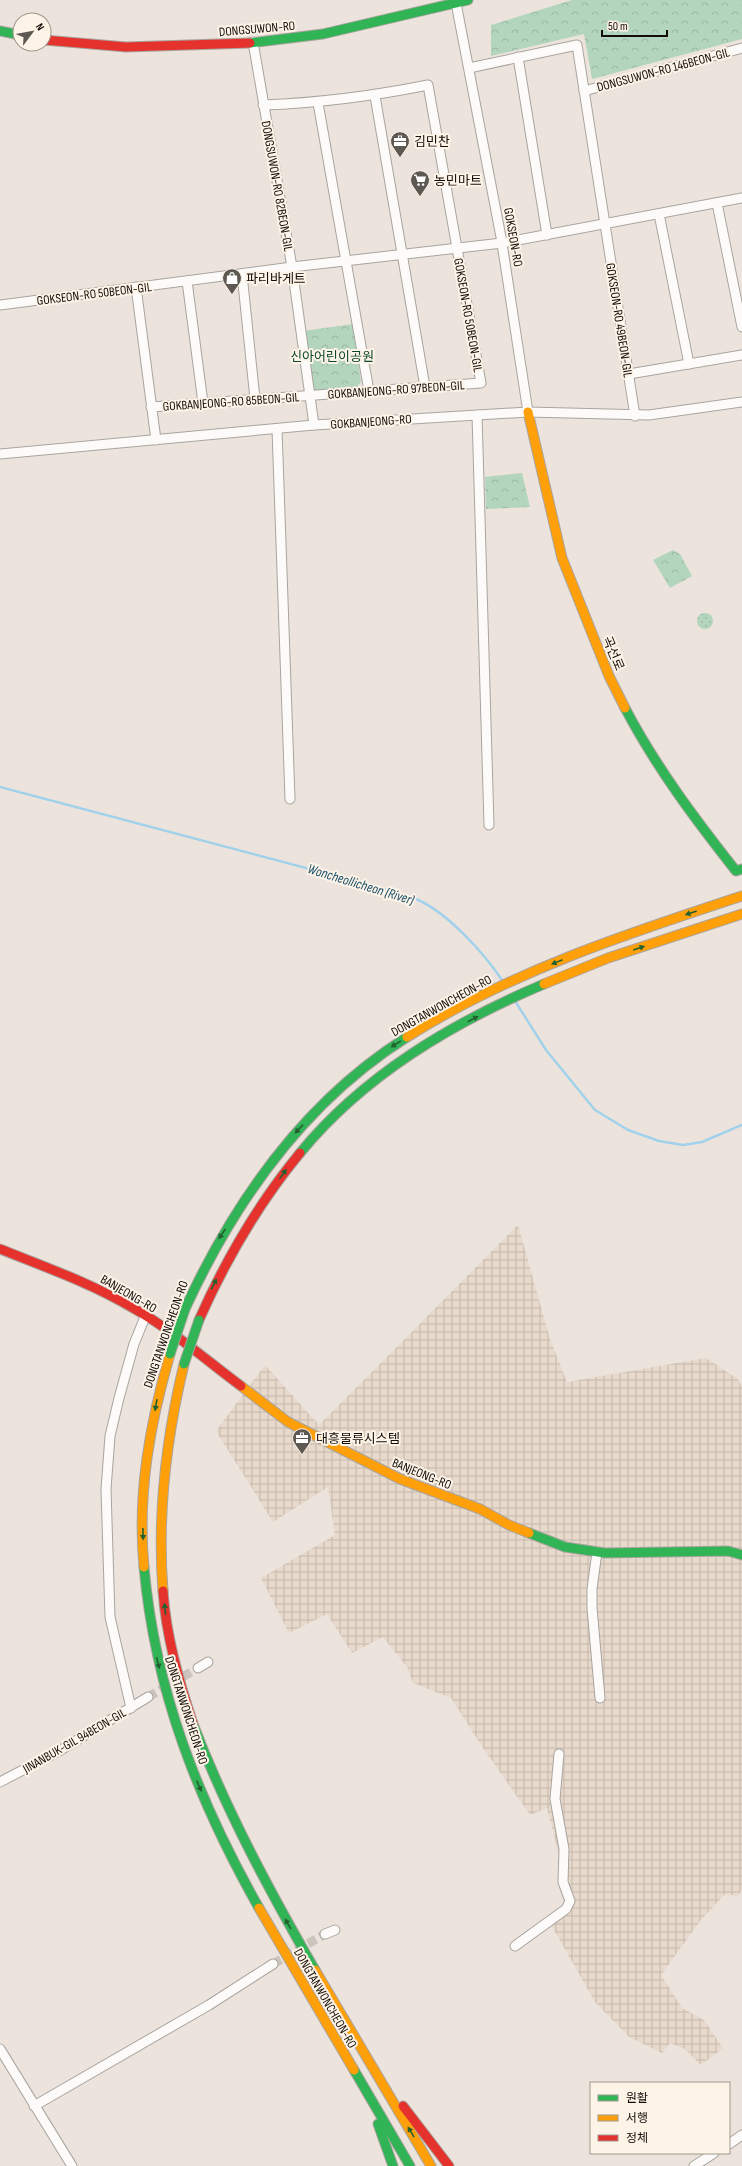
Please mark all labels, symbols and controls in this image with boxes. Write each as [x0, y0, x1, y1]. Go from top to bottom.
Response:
north arrow [12, 12, 52, 52]
scale bar [602, 12, 667, 38]
street label: DONGSUWON-RO [218, 18, 296, 40]
text: 50 m [608, 19, 628, 34]
text: N [33, 21, 47, 33]
street label: DONGSUWON-RO 146BEON-GIL [595, 44, 732, 95]
street label: DONGSUWON-RO 82BEON-GIL [258, 120, 296, 253]
office icon: 김민찬 [389, 130, 411, 158]
place label: 김민찬 [414, 134, 450, 150]
supermarket icon: 농민마트 [409, 169, 431, 197]
place label: 농민마트 [434, 173, 482, 189]
street label: GOKSEON-RO [500, 206, 526, 268]
street label: GOKSEON-RO 50BEON-GIL [450, 257, 486, 374]
street label: GOKSEON-RO 49BEON-GIL [602, 262, 636, 379]
shop icon: 파리바게트 [221, 267, 243, 295]
place label: 파리바게트 [246, 271, 306, 287]
street label: GOKSEON-RO 50BEON-GIL [36, 279, 153, 309]
park label: 신아어린이공원 [290, 349, 374, 365]
street label: GOKBANJEONG-RO 97BEON-GIL [327, 377, 465, 403]
street label: GOKBANJEONG-RO 85BEON-GIL [162, 389, 300, 415]
street label: GOKBANJEONG-RO [330, 411, 412, 433]
street label: 곡선로 [599, 634, 627, 673]
water label: Woncheollicheon (River) [305, 860, 417, 909]
one-way arrow [685, 911, 697, 917]
one-way arrow [633, 945, 645, 951]
one-way arrow [551, 958, 563, 965]
street label: DONGTANWONCHEON-RO [388, 972, 495, 1040]
one-way arrow [467, 1015, 479, 1022]
one-way arrow [391, 1040, 401, 1048]
one-way arrow [294, 1124, 304, 1134]
one-way arrow [278, 1168, 287, 1179]
one-way arrow [218, 1229, 226, 1239]
street label: BANJEONG-RO [97, 1271, 160, 1316]
one-way arrow [211, 1278, 217, 1289]
street label: DONGTANWONCHEON-RO [140, 1279, 192, 1390]
one-way arrow [153, 1399, 159, 1411]
office icon: 대흥물류시스템 [291, 1427, 313, 1455]
place label: 대흥물류시스템 [316, 1431, 400, 1447]
street label: BANJEONG-RO [390, 1455, 454, 1493]
one-way arrow [140, 1528, 146, 1541]
one-way arrow [162, 1603, 168, 1615]
street label: DONGTANWONCHEON-RO [161, 1654, 211, 1766]
one-way arrow [155, 1657, 161, 1669]
street label: JINANBUK-GIL 94BEON-GIL [19, 1705, 129, 1777]
one-way arrow [196, 1780, 202, 1792]
one-way arrow [285, 1918, 291, 1930]
street label: DONGTANWONCHEON-RO [290, 1946, 360, 2051]
legend [590, 2082, 730, 2154]
text: 원활 [626, 2091, 648, 2106]
text: 서행 [626, 2111, 648, 2126]
one-way arrow [407, 2126, 414, 2138]
text: 정체 [626, 2131, 648, 2146]

